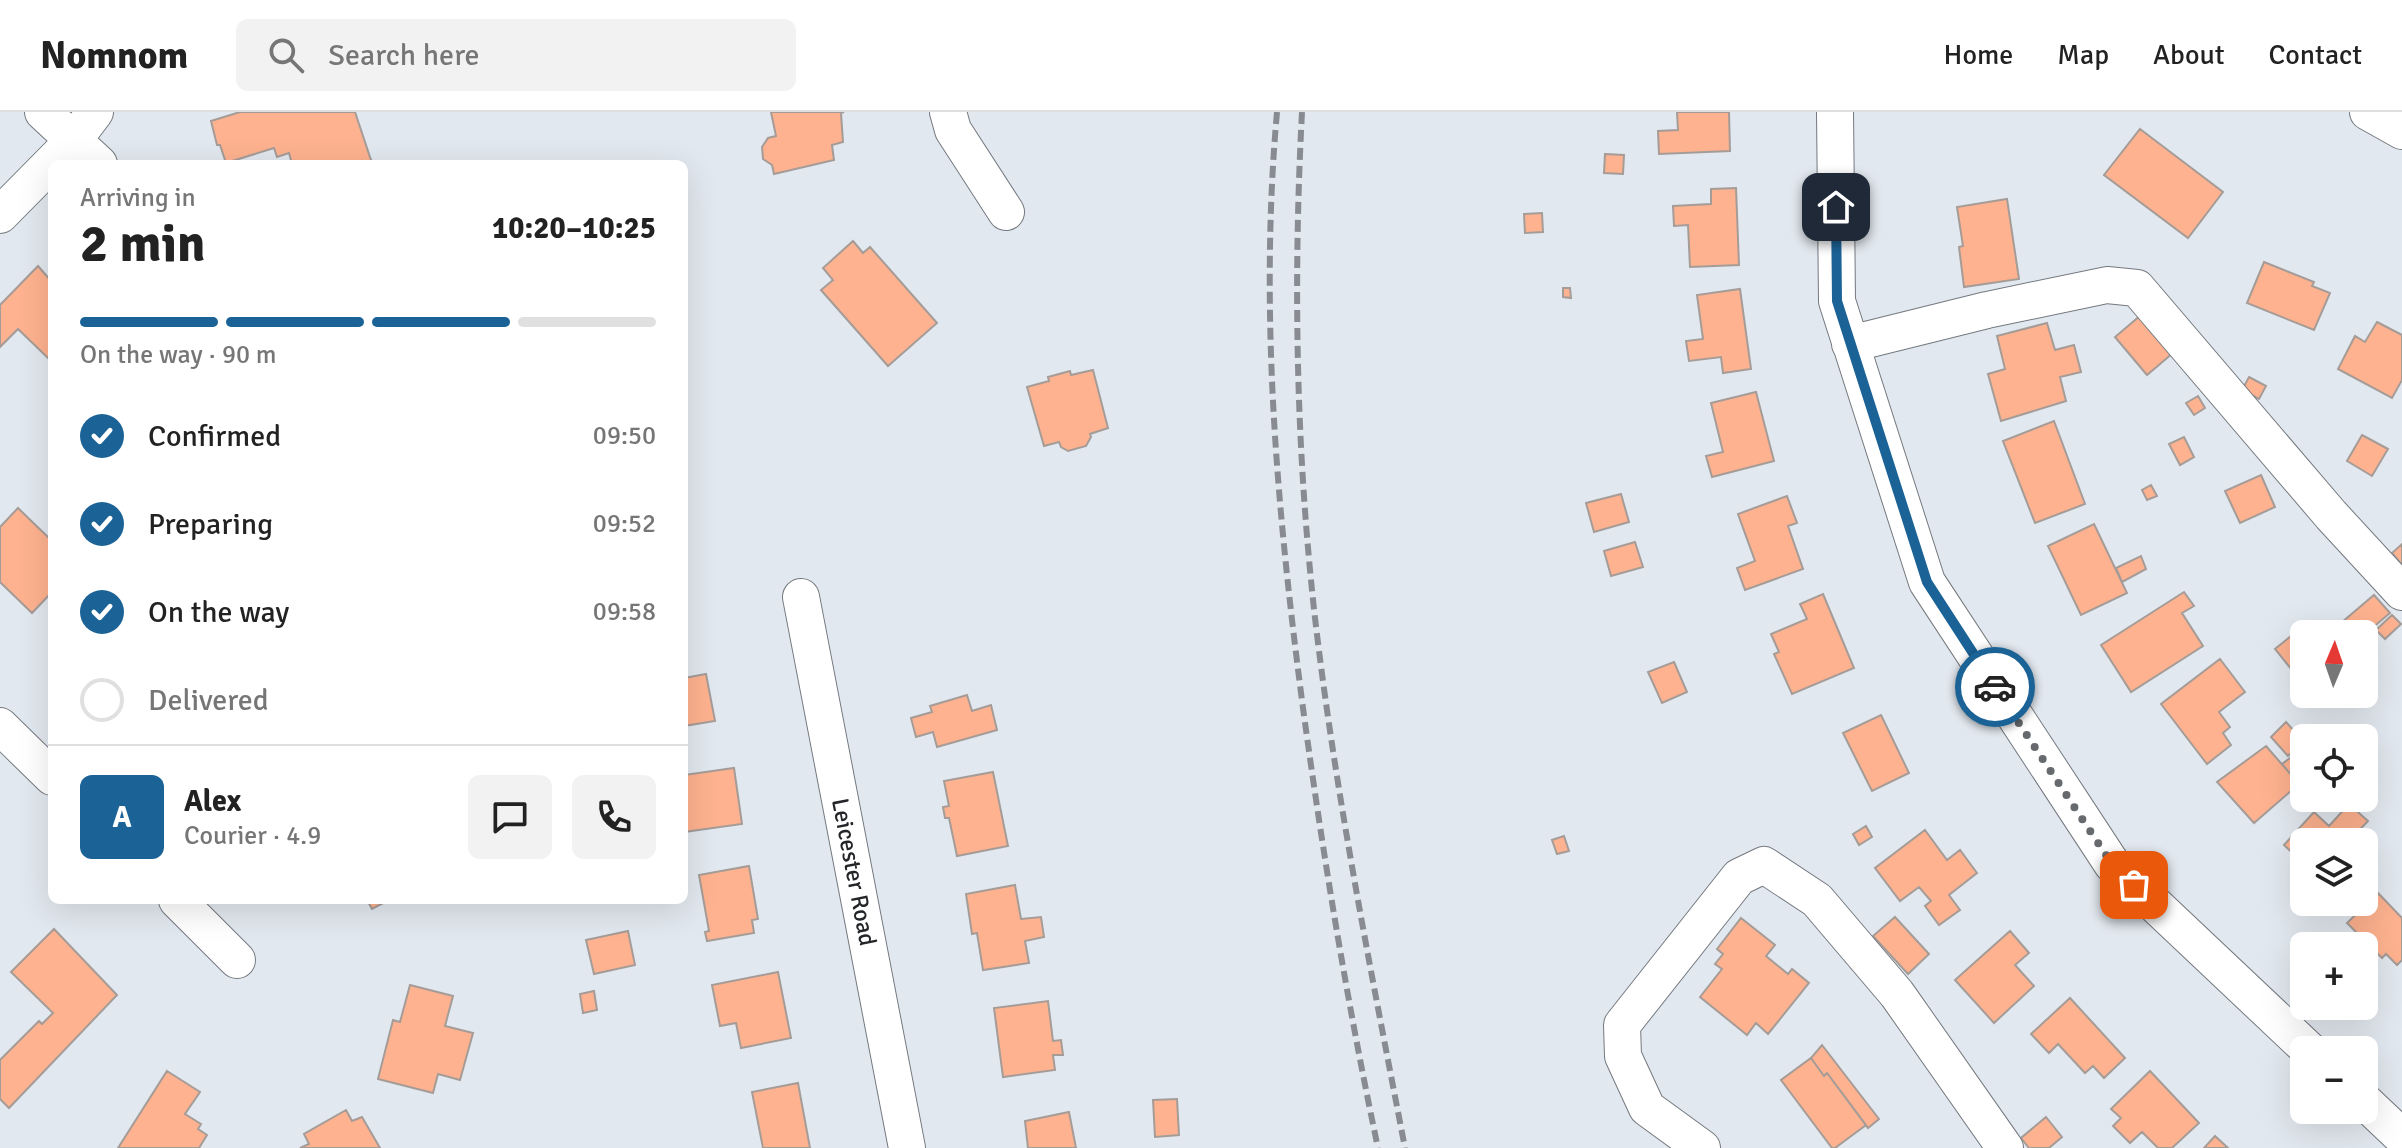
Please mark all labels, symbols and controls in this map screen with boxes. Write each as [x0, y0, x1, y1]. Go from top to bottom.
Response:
search box [236, 19, 796, 91]
text: Nomnom [40, 32, 188, 79]
icon: search [264, 33, 308, 77]
text: Search here [328, 37, 480, 74]
text: Home [1944, 38, 2013, 72]
text: Map [2057, 38, 2109, 72]
text: About [2153, 38, 2225, 72]
text: Contact [2269, 38, 2362, 72]
pin [1802, 173, 1870, 241]
text: Arriving in [80, 182, 196, 214]
icon: home [1814, 185, 1858, 229]
text: 10:20–10:25 [492, 210, 656, 247]
text: 2 min [80, 212, 206, 276]
text: On the way · 90 m [80, 339, 276, 371]
icon: check [80, 414, 124, 458]
text: Confirmed [148, 418, 281, 455]
text: 09:50 [593, 420, 656, 452]
icon: check [80, 502, 124, 546]
text: Preparing [148, 506, 273, 543]
text: 09:52 [593, 508, 656, 540]
icon: check [80, 590, 124, 634]
text: On the way [148, 594, 289, 631]
text: 09:58 [593, 596, 656, 628]
north arrow [2290, 620, 2378, 708]
map controls [2290, 620, 2378, 1124]
courier [1955, 647, 2035, 727]
icon: car [1973, 665, 2017, 709]
text: Delivered [148, 682, 269, 719]
button: locate [2290, 724, 2378, 812]
button: chat [468, 775, 552, 859]
button: phone [572, 775, 656, 859]
text: Alex [184, 783, 241, 820]
street label: Leicester Road [825, 796, 883, 948]
text: A [112, 799, 132, 836]
text: Courier · 4.9 [184, 820, 321, 852]
button: layers [2290, 828, 2378, 916]
pin [2100, 851, 2168, 919]
icon: bag [2112, 863, 2156, 907]
button: + [2290, 932, 2378, 1020]
button: − [2290, 1036, 2378, 1124]

